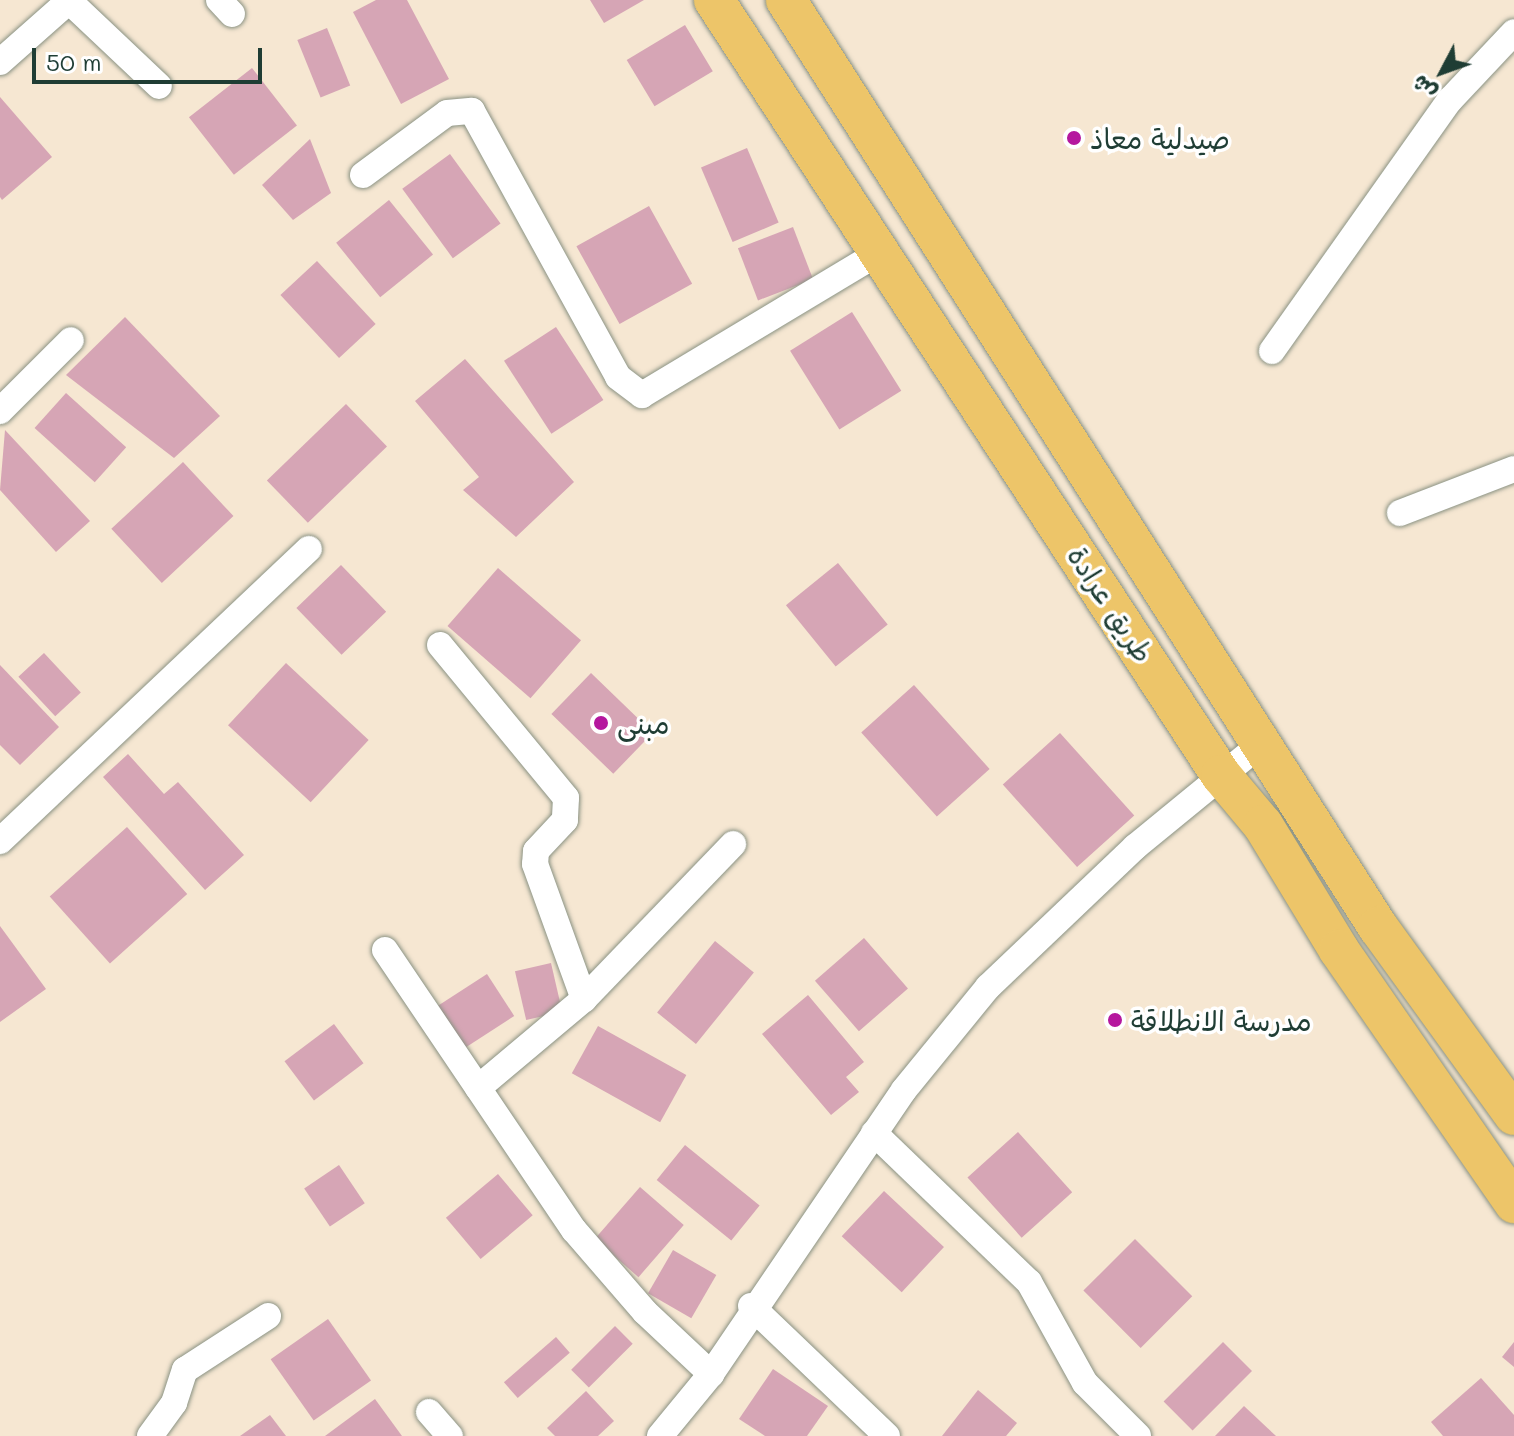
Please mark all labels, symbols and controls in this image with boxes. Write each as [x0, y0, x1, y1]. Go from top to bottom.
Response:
scale bar [36, 32, 266, 82]
north arrow [1402, 32, 1482, 112]
text: 50 m [46, 46, 102, 77]
text: ش [1405, 69, 1442, 107]
place label: صيدلية معاذ [1090, 121, 1230, 155]
marker: صيدلية معاذ [1065, 129, 1083, 147]
street label: طريق عرادة [1061, 540, 1161, 668]
place label: مبنى [617, 706, 670, 740]
marker: مبنى [592, 714, 610, 732]
place label: مدرسة الانطلاقة [1131, 1003, 1312, 1037]
marker: مدرسة الانطلاقة [1106, 1011, 1124, 1029]

